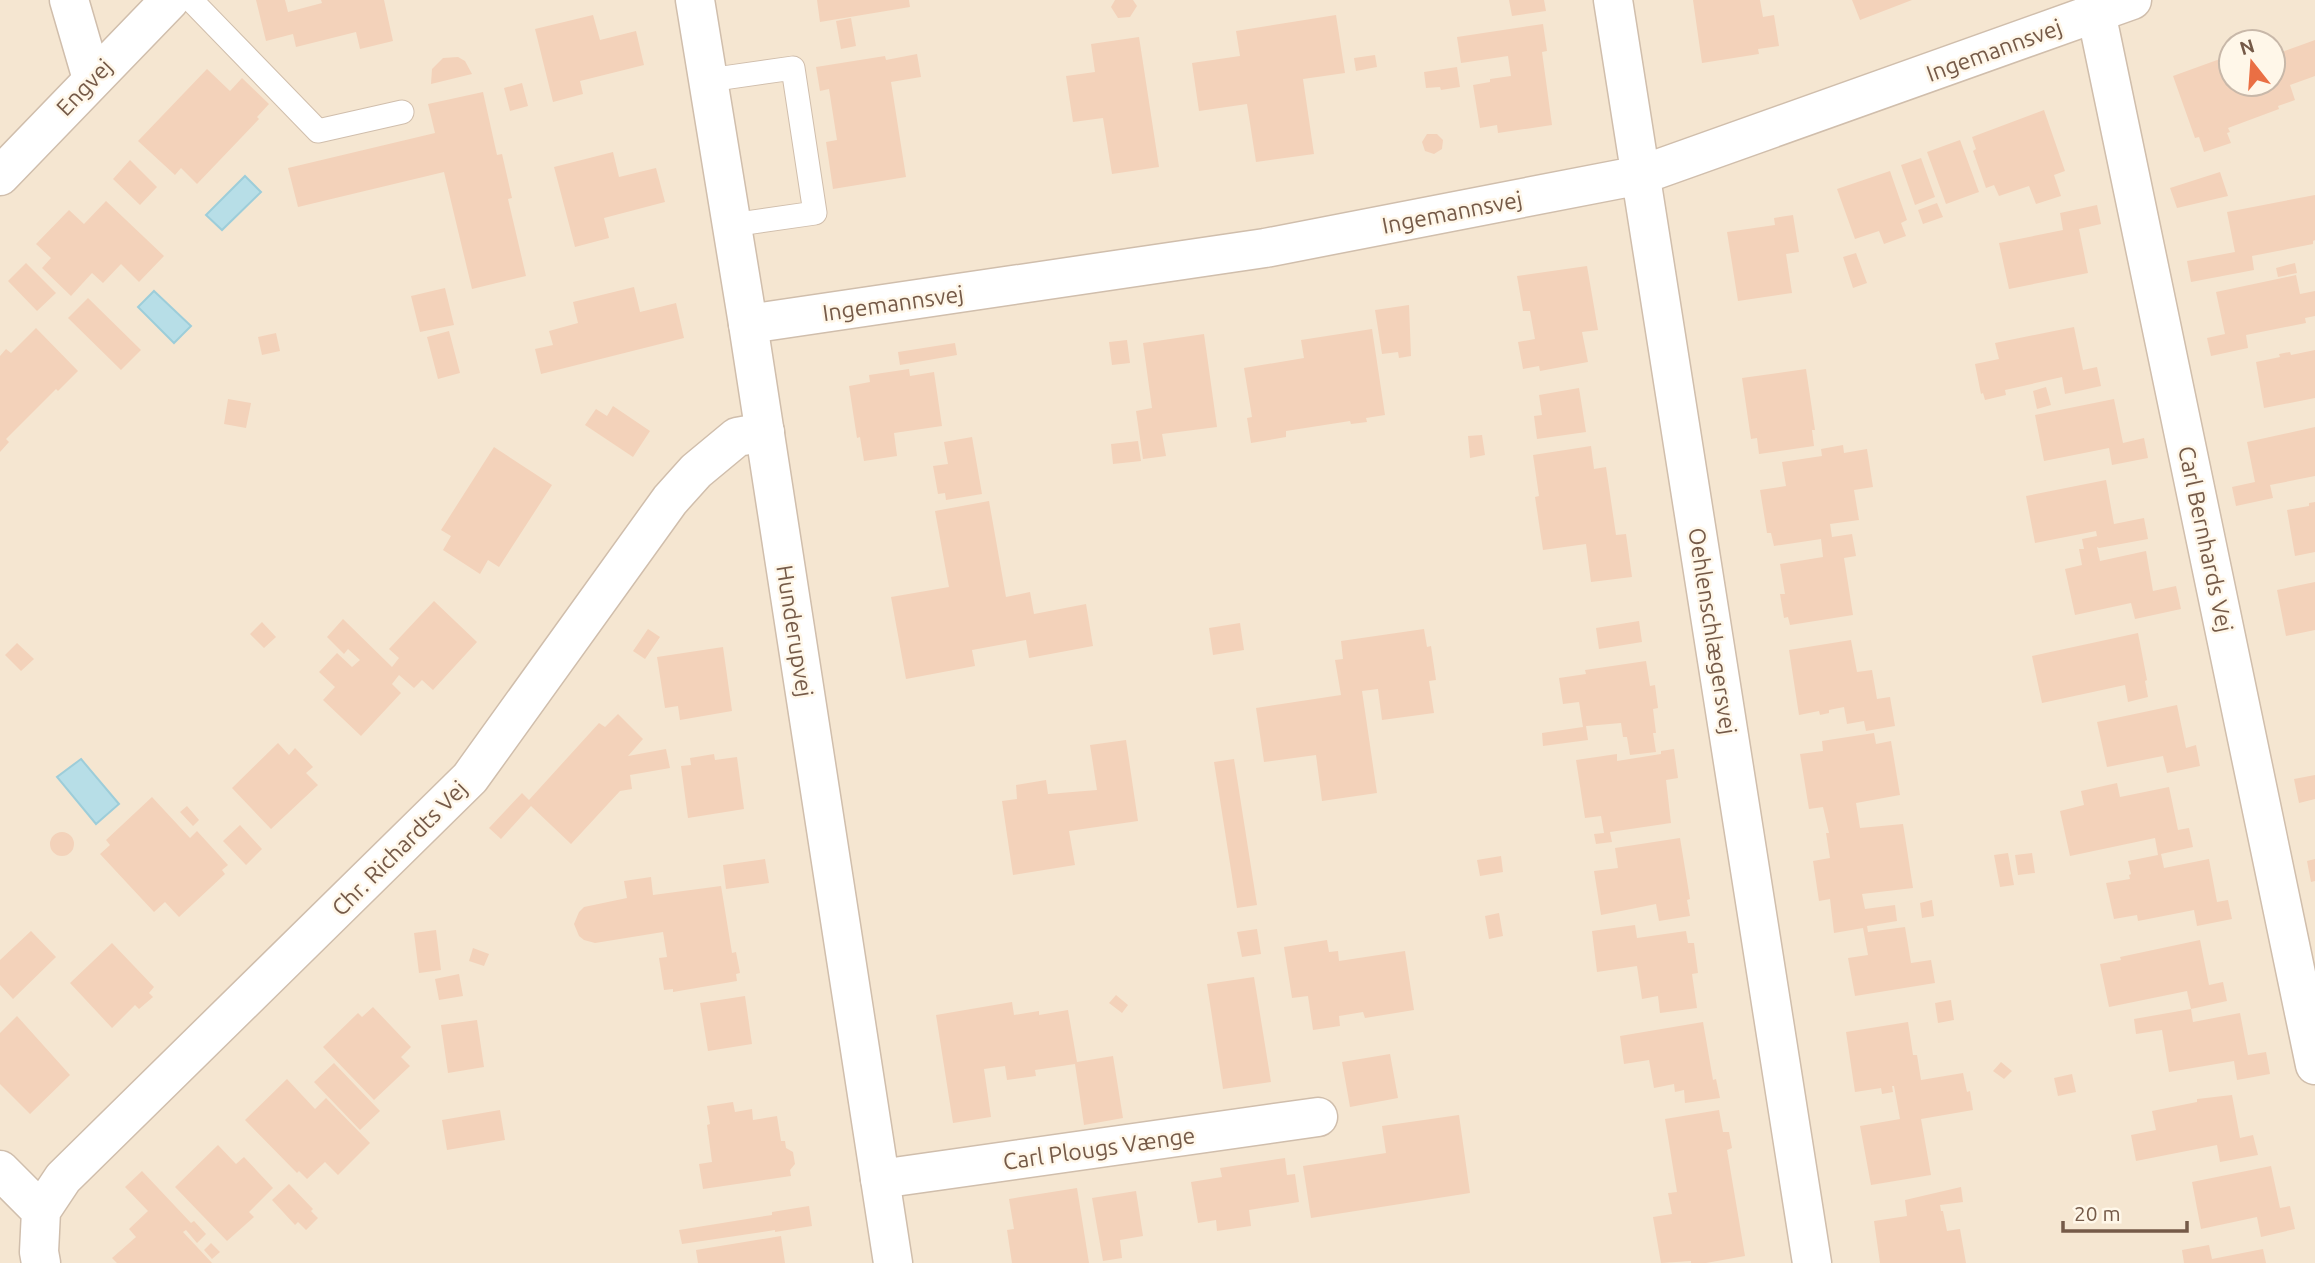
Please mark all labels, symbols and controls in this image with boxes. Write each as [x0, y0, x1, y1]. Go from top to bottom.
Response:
street label: Ingemannsvej [1923, 14, 2065, 86]
north arrow [2217, 28, 2287, 98]
text: N [2237, 34, 2257, 59]
street label: Engvej [51, 54, 117, 120]
street label: Ingemannsvej [1380, 186, 1524, 238]
street label: Ingemannsvej [821, 281, 965, 325]
street label: Carl Bernhards Vej [2174, 444, 2238, 634]
street label: Oehlenschlægersvej [1684, 526, 1742, 736]
street label: Hunderupvej [772, 563, 818, 699]
street label: Chr. Richardts Vej [327, 776, 471, 920]
street label: Carl Plougs Vænge [1001, 1122, 1197, 1174]
scale bar [2063, 1190, 2187, 1234]
text: 20 m [2074, 1201, 2121, 1225]

